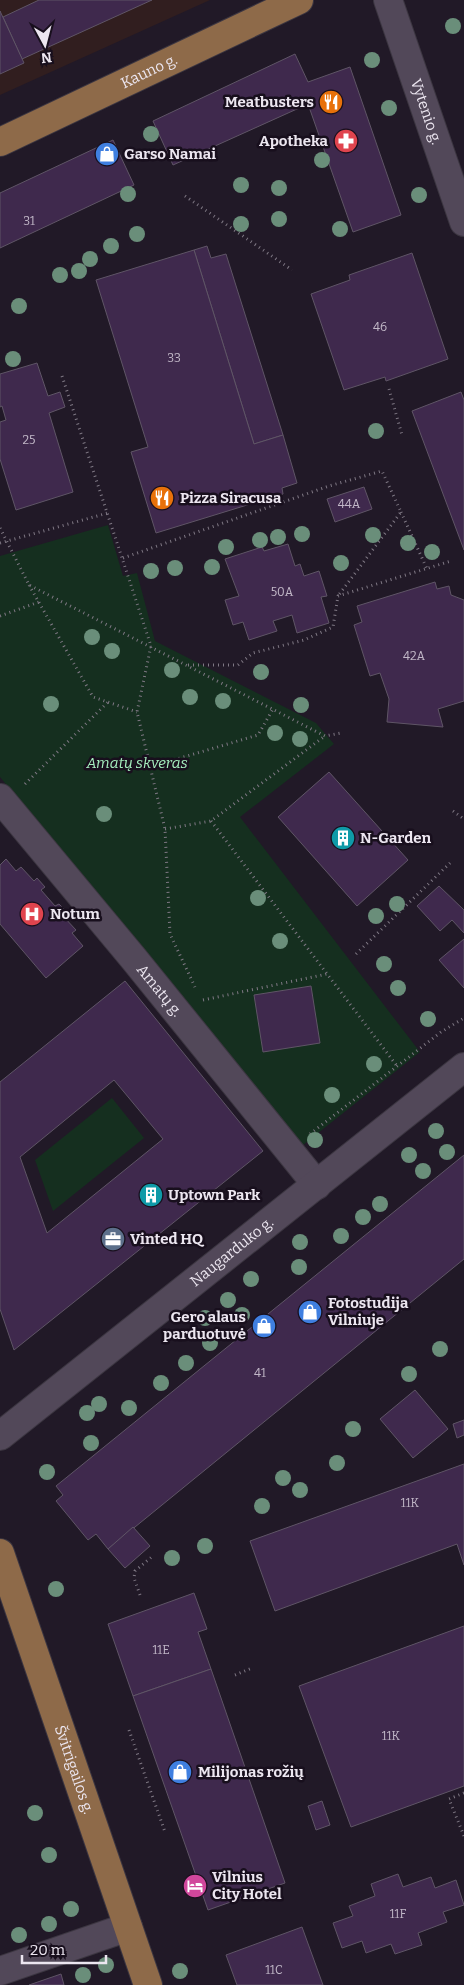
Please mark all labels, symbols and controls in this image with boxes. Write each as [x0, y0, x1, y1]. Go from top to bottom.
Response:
north arrow [20, 20, 70, 70]
text: N [40, 48, 53, 67]
street label: Kauno g. [118, 50, 180, 92]
street label: Vytenio g. [407, 76, 446, 147]
restaurant icon: Meatbusters [318, 89, 344, 115]
place label: Meatbusters [225, 93, 314, 111]
pharmacy icon: Apotheka [333, 128, 359, 154]
place label: Apotheka [259, 132, 329, 150]
shop icon: Garso Namai [94, 141, 120, 167]
place label: Garso Namai [124, 145, 216, 163]
house number: 31 [23, 214, 35, 228]
house number: 46 [373, 320, 387, 334]
house number: 33 [167, 351, 181, 365]
house number: 25 [23, 433, 35, 447]
restaurant icon: Pizza Siracusa [149, 485, 175, 511]
place label: Pizza Siracusa [180, 489, 282, 507]
house number: 44A [338, 497, 361, 511]
house number: 50A [271, 585, 294, 599]
house number: 42A [403, 649, 426, 663]
park label: Amatų skveras [85, 754, 188, 772]
building icon: N-Garden [330, 825, 356, 851]
place label: N-Garden [360, 829, 431, 847]
hospital icon: Notum [19, 901, 45, 927]
place label: Notum [50, 905, 101, 923]
street label: Amatų g. [133, 961, 186, 1020]
building icon: Uptown Park [138, 1182, 164, 1208]
place label: Uptown Park [168, 1186, 260, 1204]
street label: Naugarduko g. [186, 1213, 277, 1290]
office icon: Vinted HQ [100, 1226, 126, 1252]
place label: Vinted HQ [130, 1230, 205, 1248]
place label: Fotostudija Vilniuje [328, 1294, 409, 1329]
shop icon: Fotostudija Vilniuje [297, 1299, 323, 1325]
place label: Gero alaus parduotuvė [163, 1308, 246, 1343]
shop icon: Gero alaus parduotuvė [251, 1313, 277, 1339]
house number: 41 [254, 1366, 266, 1380]
house number: 11K [401, 1496, 420, 1510]
house number: 11E [152, 1643, 170, 1657]
street label: Švitrigailos g. [51, 1723, 98, 1816]
house number: 11K [382, 1729, 401, 1743]
shop icon: Milijonas rožių [167, 1759, 193, 1785]
place label: Milijonas rožių [198, 1763, 304, 1781]
place label: Vilnius City Hotel [212, 1868, 282, 1903]
hotel icon: Vilnius City Hotel [182, 1873, 208, 1899]
house number: 11F [390, 1907, 406, 1921]
scale bar [22, 1932, 106, 1964]
text: 20 m [30, 1941, 66, 1959]
house number: 11C [265, 1963, 283, 1977]

